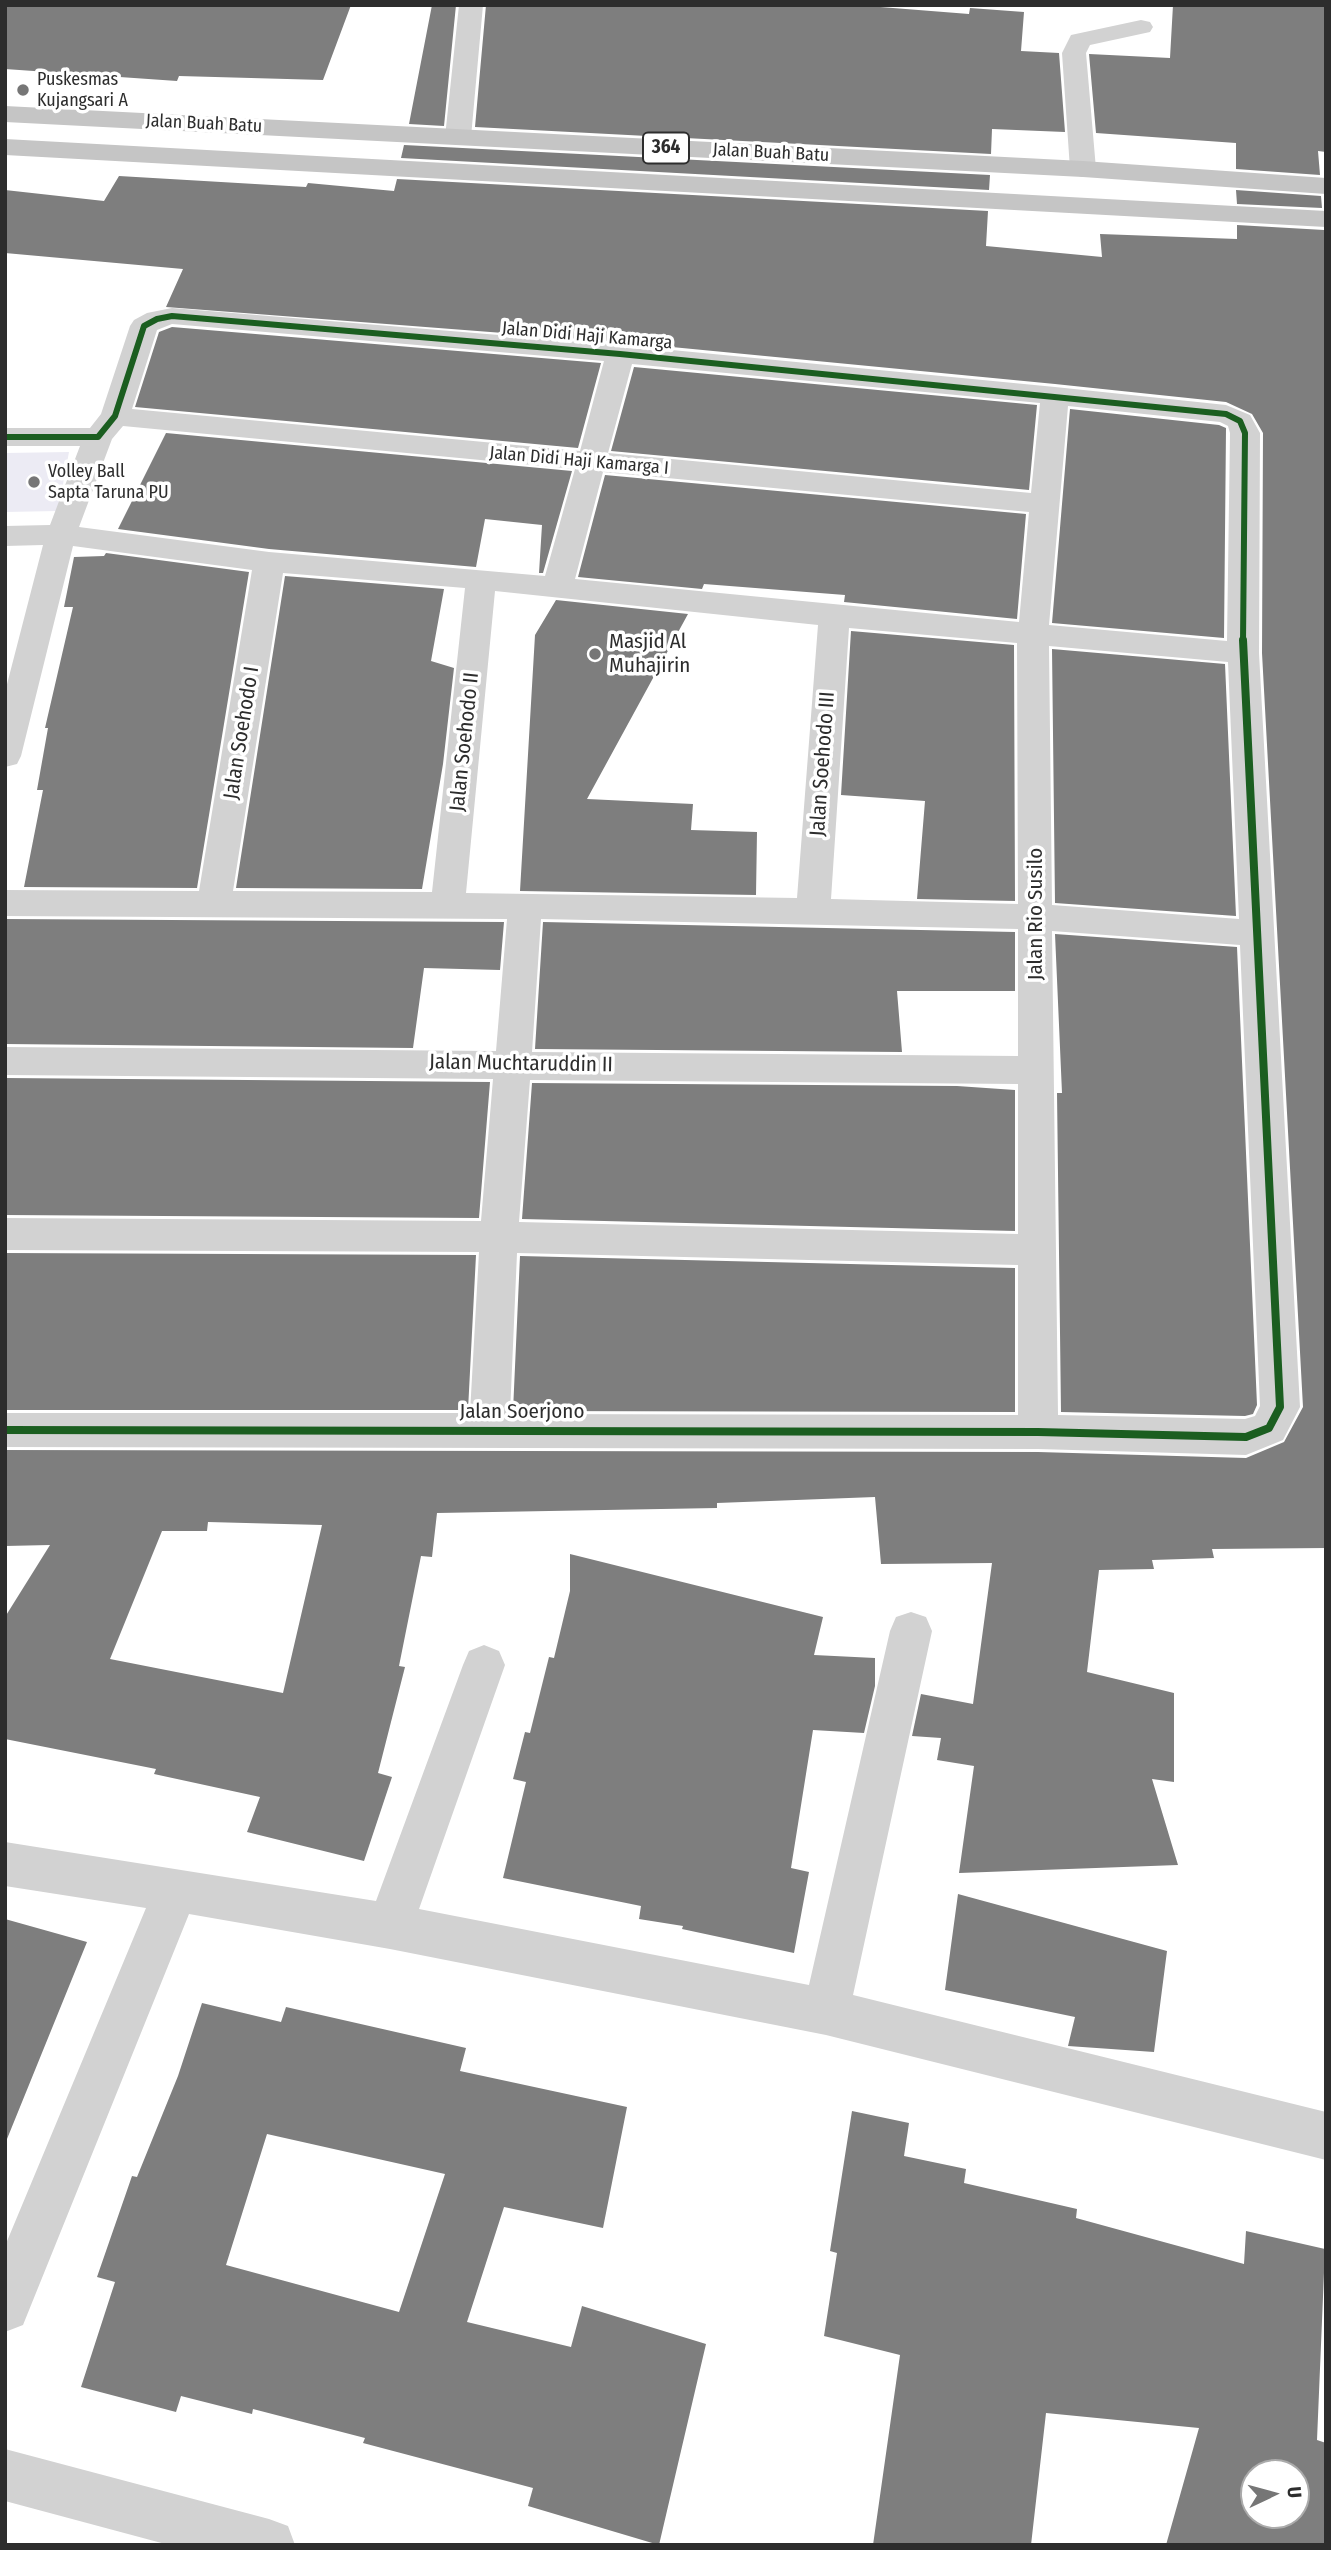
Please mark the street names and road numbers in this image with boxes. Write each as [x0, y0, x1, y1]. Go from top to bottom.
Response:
street label: Jalan Buah Batu [145, 110, 263, 138]
road number: 364 [643, 132, 689, 164]
street label: Jalan Buah Batu [712, 139, 830, 167]
street label: Jalan Didi Haji Kamarga [501, 318, 673, 354]
street label: Jalan Didi Haji Kamarga I [488, 442, 670, 480]
street label: Jalan Soehodo I [219, 665, 265, 801]
street label: Jalan Soehodo II [445, 671, 485, 813]
street label: Jalan Soehodo III [805, 691, 841, 837]
street label: Jalan Rio Susilo [1023, 848, 1049, 980]
street label: Jalan Muchtaruddin II [429, 1050, 613, 1078]
street label: Jalan Soerjono [460, 1399, 584, 1425]

